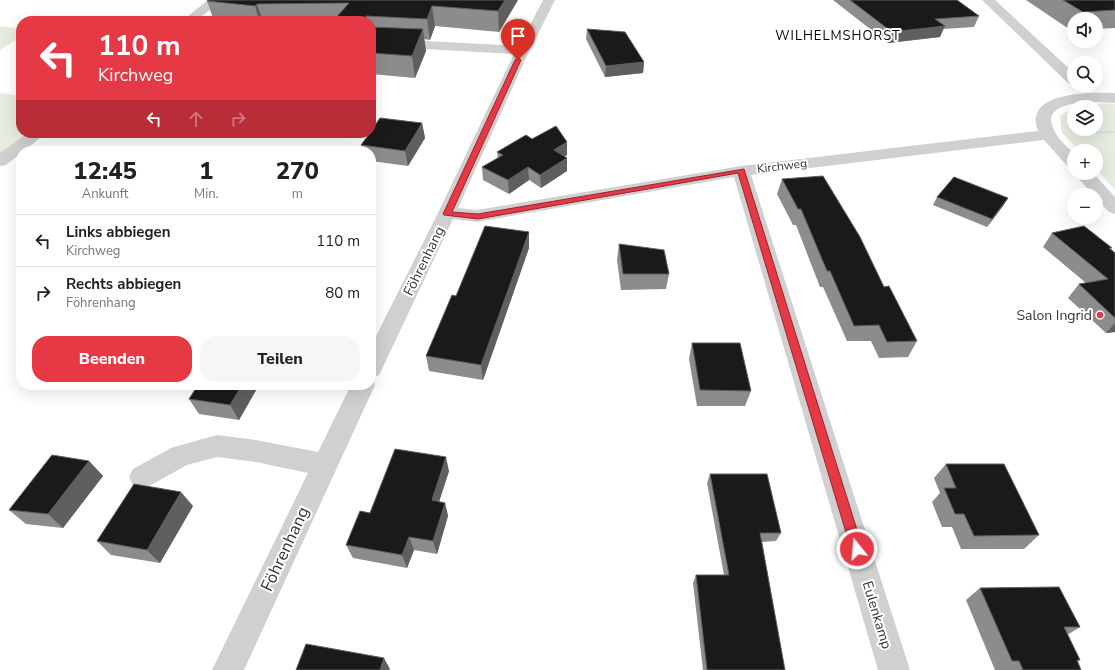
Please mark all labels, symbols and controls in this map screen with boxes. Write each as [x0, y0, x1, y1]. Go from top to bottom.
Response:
map controls [1067, 12, 1103, 224]
button: sound [1067, 12, 1103, 48]
pin [501, 19, 535, 60]
icon: arrive [507, 25, 529, 47]
text: 110 m [98, 27, 181, 65]
district label: WILHELMSHORST [775, 27, 901, 45]
icon: left [32, 32, 84, 84]
button: search [1067, 56, 1103, 92]
text: Kirchweg [98, 63, 173, 87]
button: layers [1067, 100, 1103, 136]
icon: left [143, 108, 165, 130]
icon: ahead [185, 108, 207, 130]
icon: right [227, 108, 249, 130]
button: + [1067, 144, 1103, 180]
text: 12:45 [73, 155, 137, 187]
text: 1 [199, 155, 214, 187]
text: 270 [276, 155, 319, 187]
street label: Kirchweg [756, 155, 808, 177]
text: Ankunft [82, 185, 128, 203]
text: Min. [194, 185, 219, 203]
text: m [292, 185, 303, 203]
button: − [1067, 188, 1103, 224]
text: Links abbiegen [66, 222, 170, 242]
street label: Föhrenhang [399, 223, 449, 299]
icon: left [32, 230, 54, 252]
text: 110 m [316, 231, 360, 251]
text: Kirchweg [66, 242, 120, 260]
text: Rechts abbiegen [66, 274, 181, 294]
icon: right [32, 282, 54, 304]
text: 80 m [325, 283, 360, 303]
text: Föhrenhang [66, 294, 136, 312]
place label: Salon Ingrid [1016, 306, 1092, 325]
marker: Salon Ingrid [1095, 310, 1105, 320]
button: Beenden [32, 336, 192, 382]
button: Teilen [200, 336, 360, 382]
street label: Föhrenhang [255, 503, 315, 595]
position arrow [836, 528, 878, 570]
street label: Eulenkamp [858, 579, 896, 651]

